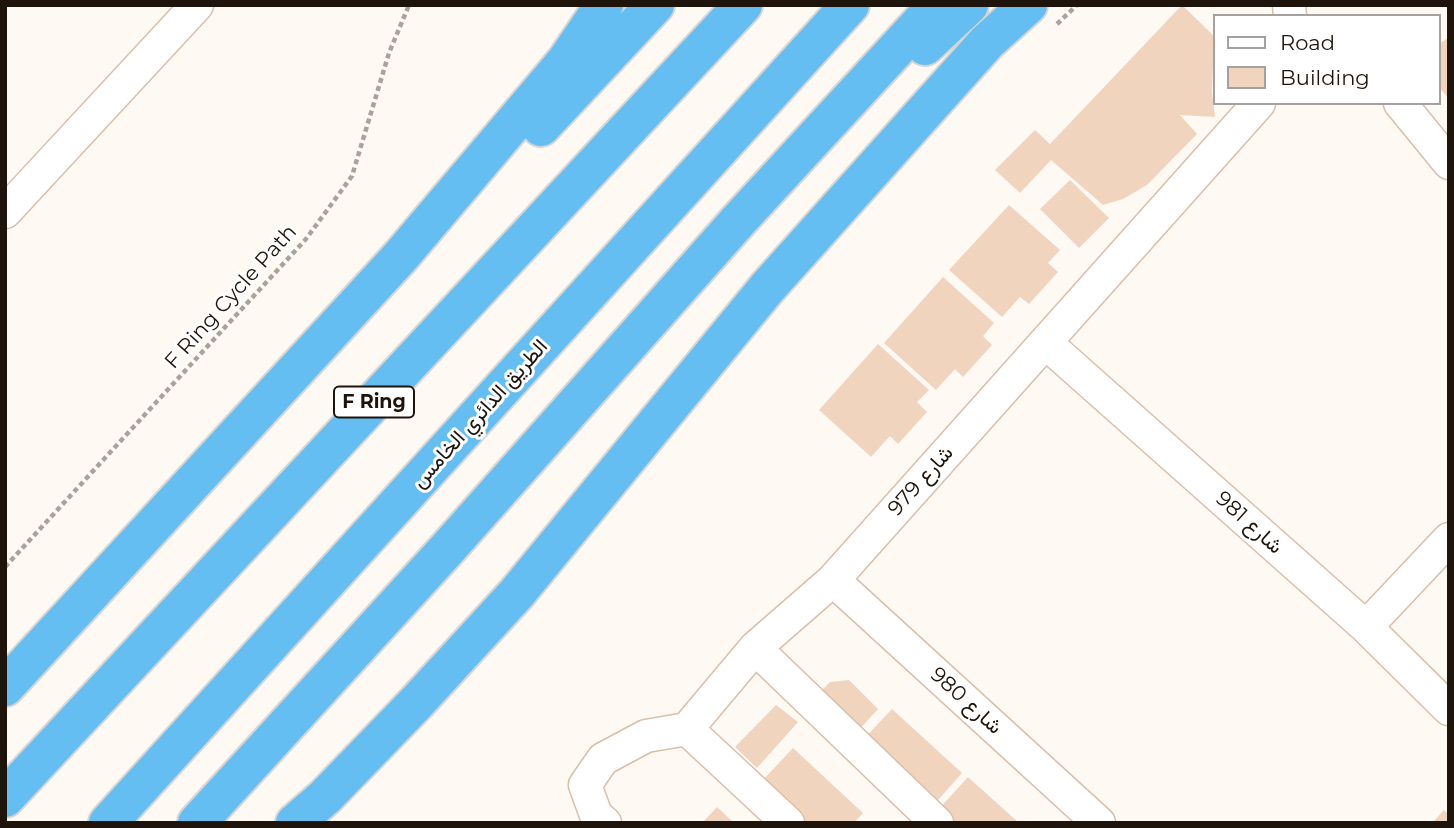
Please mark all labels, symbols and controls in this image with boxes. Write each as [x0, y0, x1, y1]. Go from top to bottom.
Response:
legend [1212, 14, 1440, 105]
text: Road [1280, 30, 1335, 55]
text: Building [1280, 65, 1370, 90]
street label: F Ring Cycle Path [160, 220, 302, 374]
street label: الطريق الدائري الخامس [407, 335, 553, 493]
road number: F Ring [334, 386, 414, 418]
street label: شارع 979 [883, 441, 959, 521]
street label: شارع 981 [1210, 486, 1288, 560]
street label: شارع 980 [925, 662, 1007, 740]

